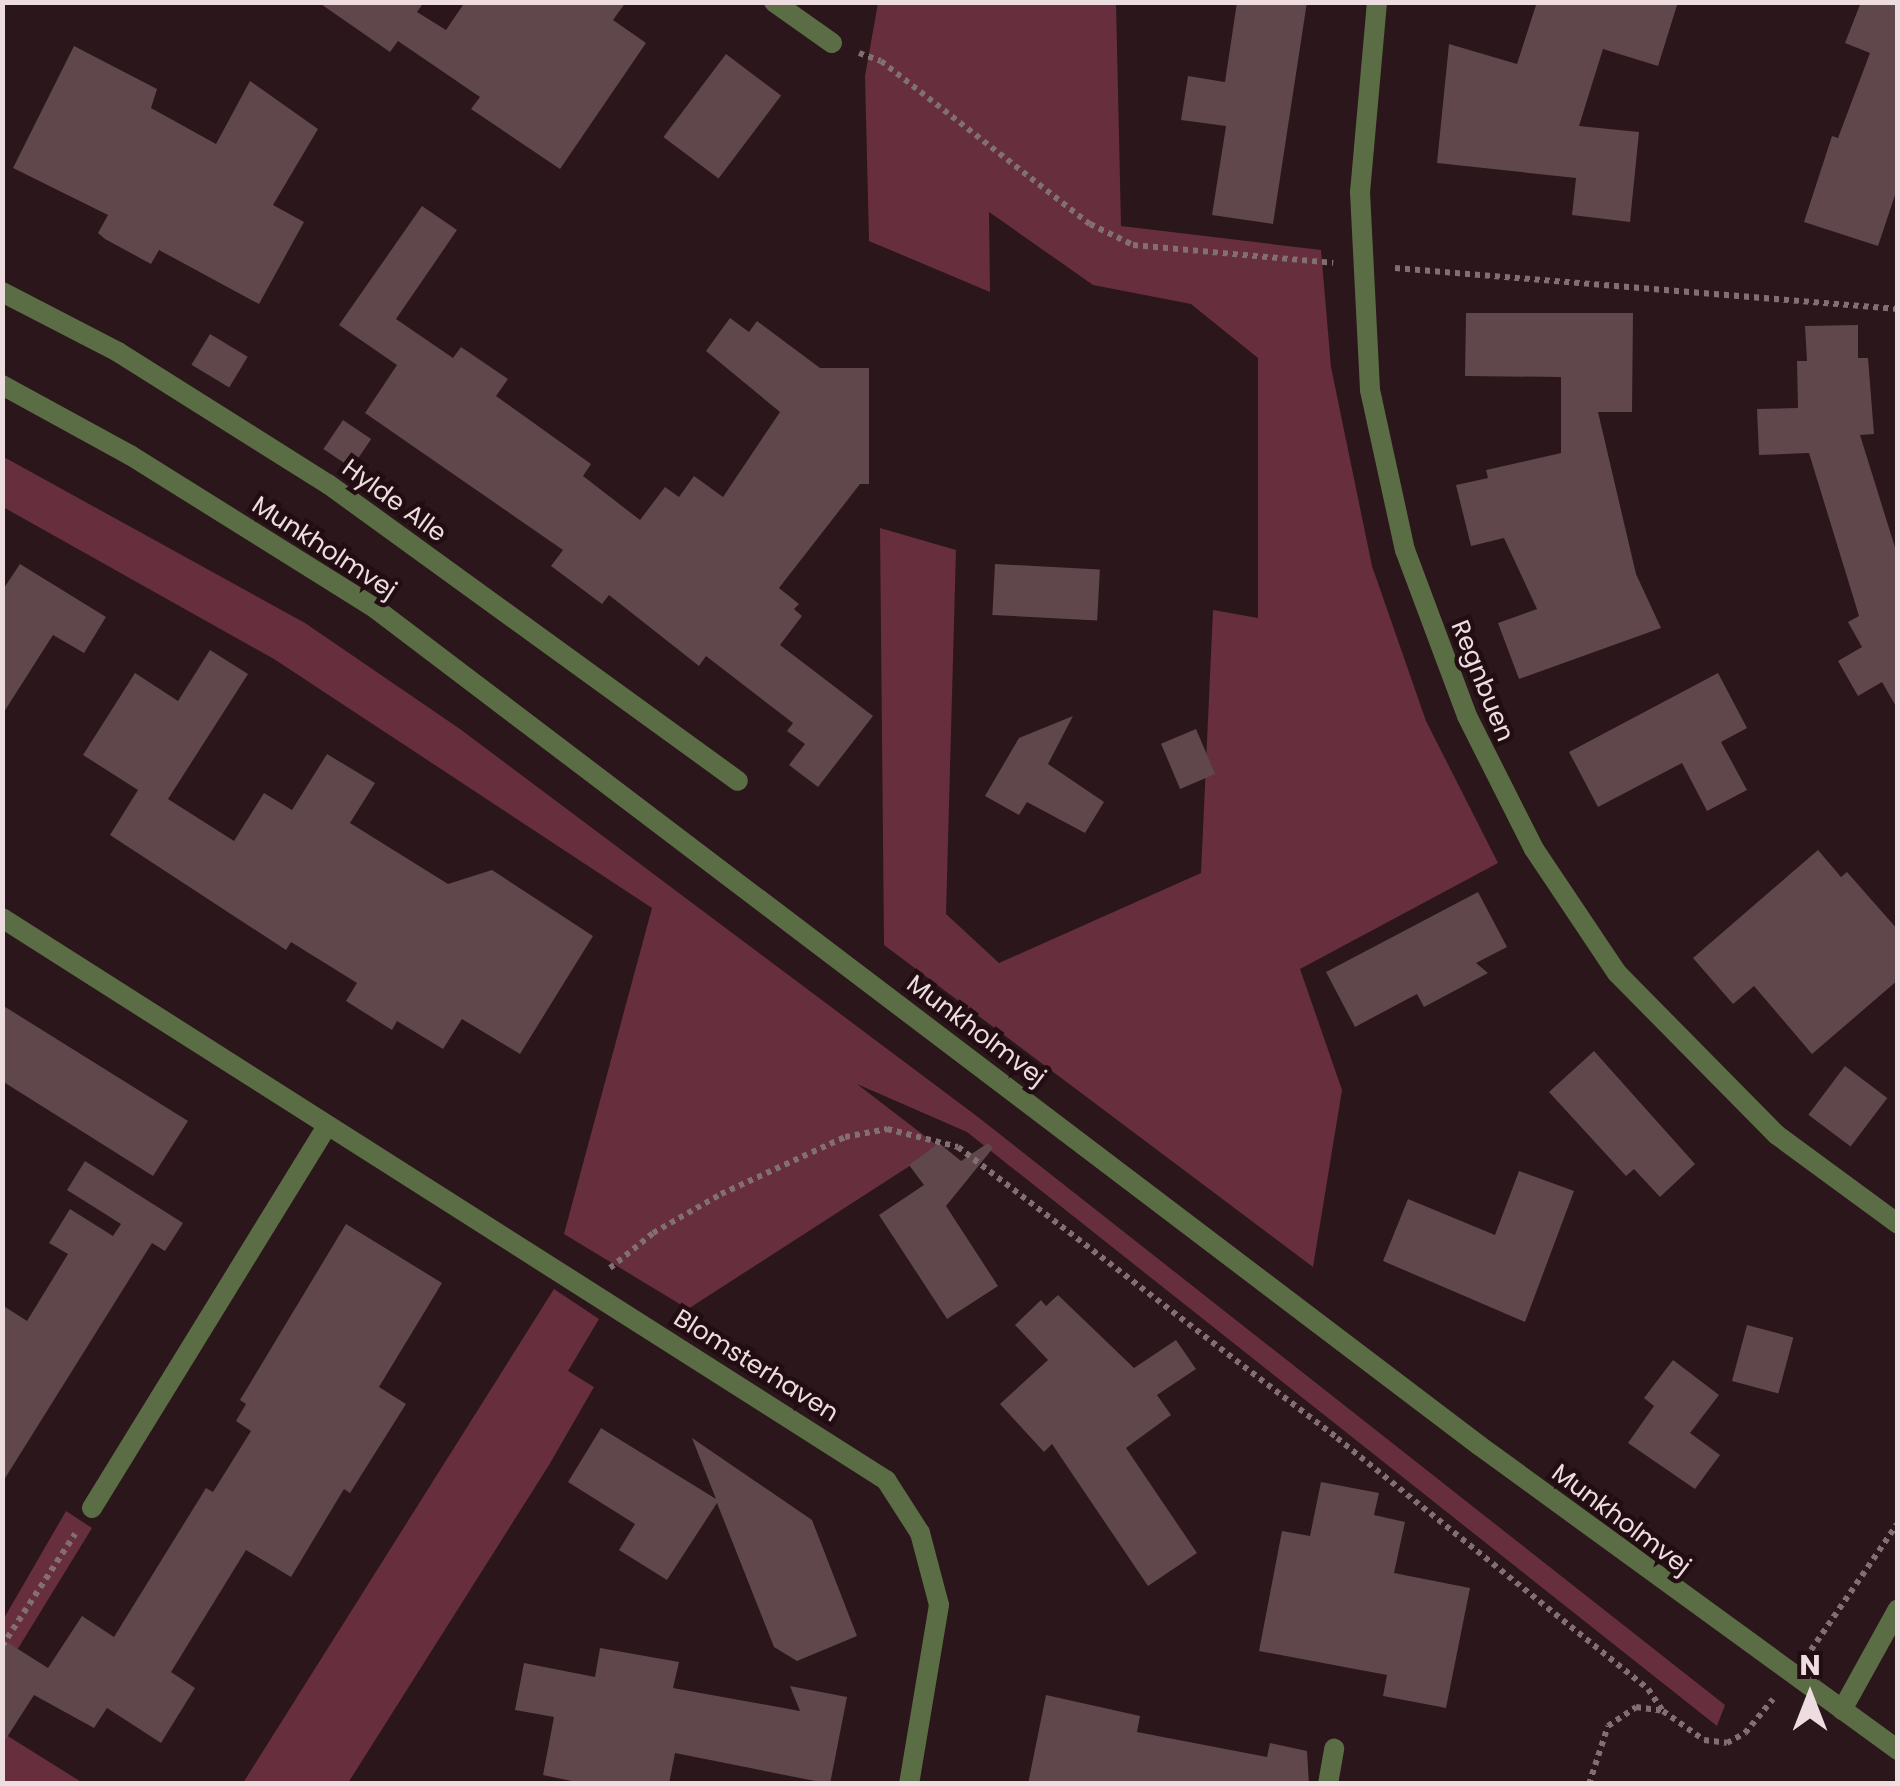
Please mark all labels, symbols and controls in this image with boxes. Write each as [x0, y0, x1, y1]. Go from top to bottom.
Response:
street label: Hylde Alle [336, 453, 452, 549]
street label: Munkholmvej [246, 490, 402, 606]
street label: Regnbuen [1444, 616, 1520, 746]
street label: Munkholmvej [901, 969, 1051, 1093]
street label: Blomsterhaven [668, 1303, 844, 1429]
street label: Munkholmvej [1546, 1458, 1696, 1582]
north arrow [1760, 1646, 1860, 1746]
text: N [1799, 1646, 1821, 1685]

